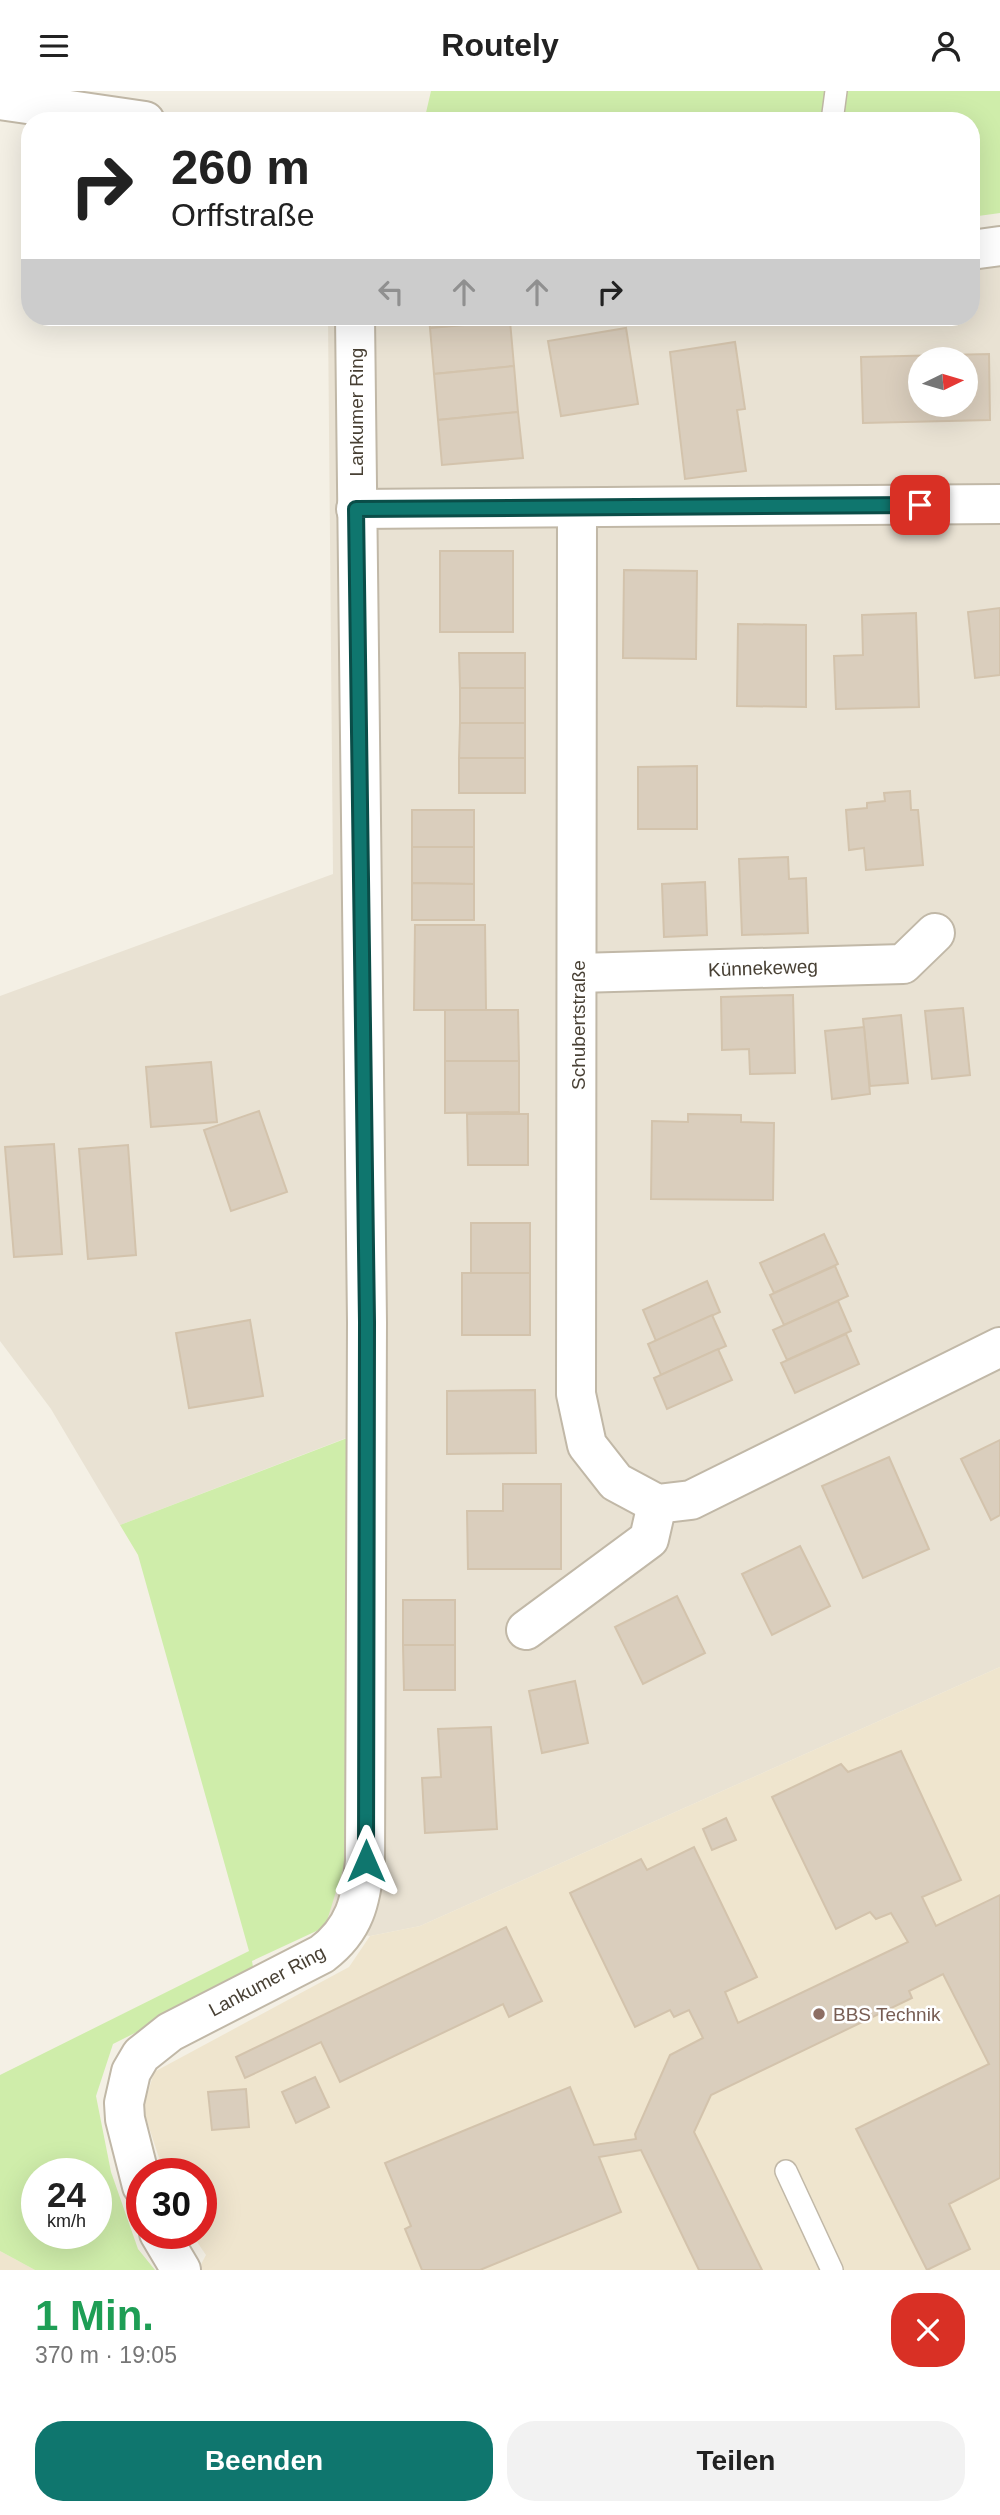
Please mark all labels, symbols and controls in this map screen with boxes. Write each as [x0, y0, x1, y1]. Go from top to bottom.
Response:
icon: menu [35, 27, 73, 65]
text: Routely [441, 27, 559, 63]
icon: person [927, 27, 965, 65]
icon: right [56, 140, 147, 231]
text: 260 m [171, 140, 310, 194]
text: Orffstraße [171, 197, 314, 233]
icon: left [372, 273, 410, 311]
icon: ahead [445, 273, 483, 311]
icon: ahead [518, 273, 556, 311]
icon: right [591, 273, 629, 311]
north arrow [908, 347, 978, 417]
map controls [908, 347, 978, 417]
street label: Lankumer Ring [346, 348, 367, 476]
pin [890, 475, 950, 535]
icon: arrive [901, 486, 939, 524]
street label: Künnekeweg [708, 956, 818, 980]
street label: Schubertstraße [568, 960, 589, 1090]
position arrow [329, 1824, 403, 1898]
street label: Lankumer Ring [205, 1941, 329, 2021]
place label: BBS Technik [833, 2004, 941, 2025]
marker: BBS Technik [811, 2006, 827, 2022]
speed limit sign: 30 [126, 2158, 217, 2249]
text: 24 [47, 2175, 86, 2214]
text: km/h [47, 2211, 86, 2231]
text: 1 Min. [35, 2292, 154, 2339]
button: close [891, 2293, 965, 2367]
text: 370 m · 19:05 [35, 2342, 177, 2368]
button: Beenden [35, 2421, 493, 2501]
button: Teilen [507, 2421, 965, 2501]

